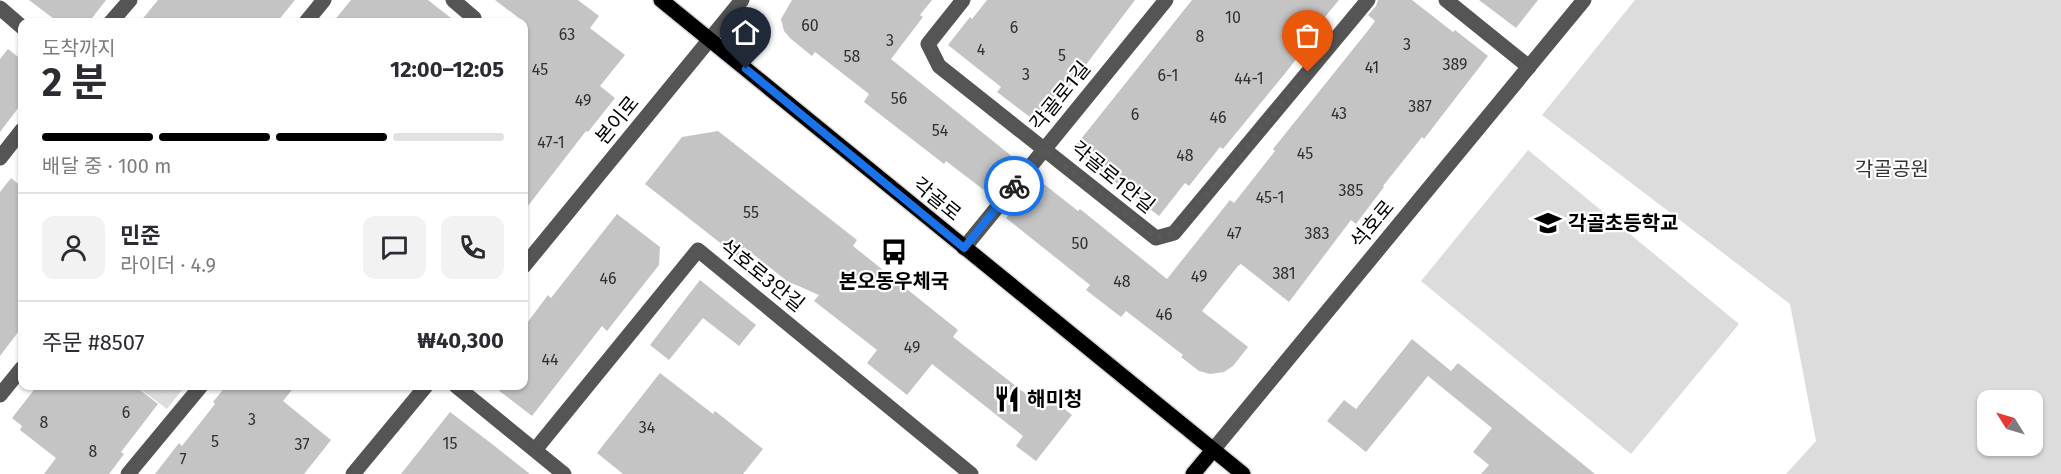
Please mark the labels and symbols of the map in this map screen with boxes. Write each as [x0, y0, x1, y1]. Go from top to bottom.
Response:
pin [720, 7, 771, 69]
house number: 10 [1225, 8, 1241, 27]
pin [1282, 10, 1333, 72]
house number: 60 [801, 16, 819, 35]
house number: 6 [1010, 18, 1018, 37]
house number: 63 [559, 25, 575, 44]
house number: 8 [1196, 27, 1205, 46]
house number: 3 [886, 31, 894, 50]
house number: 3 [1403, 35, 1411, 54]
house number: 4 [977, 40, 986, 59]
house number: 5 [1058, 46, 1066, 65]
house number: 58 [844, 47, 861, 66]
house number: 389 [1443, 55, 1467, 74]
street label: 각골로1길 [1025, 56, 1095, 136]
house number: 41 [1365, 58, 1379, 77]
house number: 45 [532, 60, 548, 79]
house number: 3 [1022, 65, 1030, 84]
house number: 6-1 [1158, 66, 1178, 85]
house number: 44-1 [1234, 69, 1264, 88]
house number: 56 [891, 89, 907, 108]
house number: 49 [575, 91, 591, 110]
street label: 본이로 [590, 91, 644, 149]
house number: 387 [1408, 97, 1432, 116]
house number: 43 [1331, 104, 1347, 123]
house number: 6 [1131, 105, 1139, 124]
house number: 46 [1209, 108, 1227, 127]
house number: 54 [932, 121, 949, 140]
house number: 47-1 [537, 133, 565, 152]
street label: 각골로1안길 [1066, 136, 1160, 218]
house number: 45 [1297, 144, 1313, 163]
house number: 48 [1176, 146, 1194, 165]
courier [984, 156, 1044, 216]
park label: 각골공원 [1855, 157, 1929, 181]
street label: 각골로 [908, 172, 966, 226]
house number: 385 [1339, 181, 1363, 200]
house number: 45-1 [1256, 188, 1284, 207]
street label: 석호로 [1345, 195, 1399, 253]
house number: 55 [743, 203, 759, 222]
school or university icon: 각골초등학교 [1533, 208, 1563, 238]
place label: 각골초등학교 [1568, 211, 1678, 235]
house number: 47 [1226, 224, 1242, 243]
house number: 383 [1305, 224, 1329, 243]
street label: 석호로3안길 [715, 234, 809, 316]
house number: 50 [1072, 234, 1089, 253]
bus stop icon: 본오동우체국 [879, 237, 909, 267]
house number: 381 [1272, 264, 1296, 283]
house number: 49 [1191, 267, 1207, 286]
house number: 46 [599, 269, 617, 288]
place label: 본오동우체국 [839, 269, 949, 293]
house number: 48 [1113, 272, 1131, 291]
house number: 46 [1155, 305, 1173, 324]
house number: 49 [904, 338, 920, 357]
house number: 44 [541, 350, 559, 369]
restaurant icon: 해미청 [992, 384, 1022, 414]
place label: 해미청 [1027, 387, 1082, 411]
north arrow [1977, 390, 2043, 456]
house number: 6 [122, 403, 130, 422]
house number: 3 [248, 410, 256, 429]
house number: 8 [40, 413, 49, 432]
house number: 34 [639, 418, 656, 437]
house number: 5 [211, 432, 219, 451]
house number: 15 [443, 434, 457, 453]
house number: 37 [294, 435, 310, 454]
house number: 8 [89, 442, 98, 461]
house number: 7 [179, 450, 187, 469]

